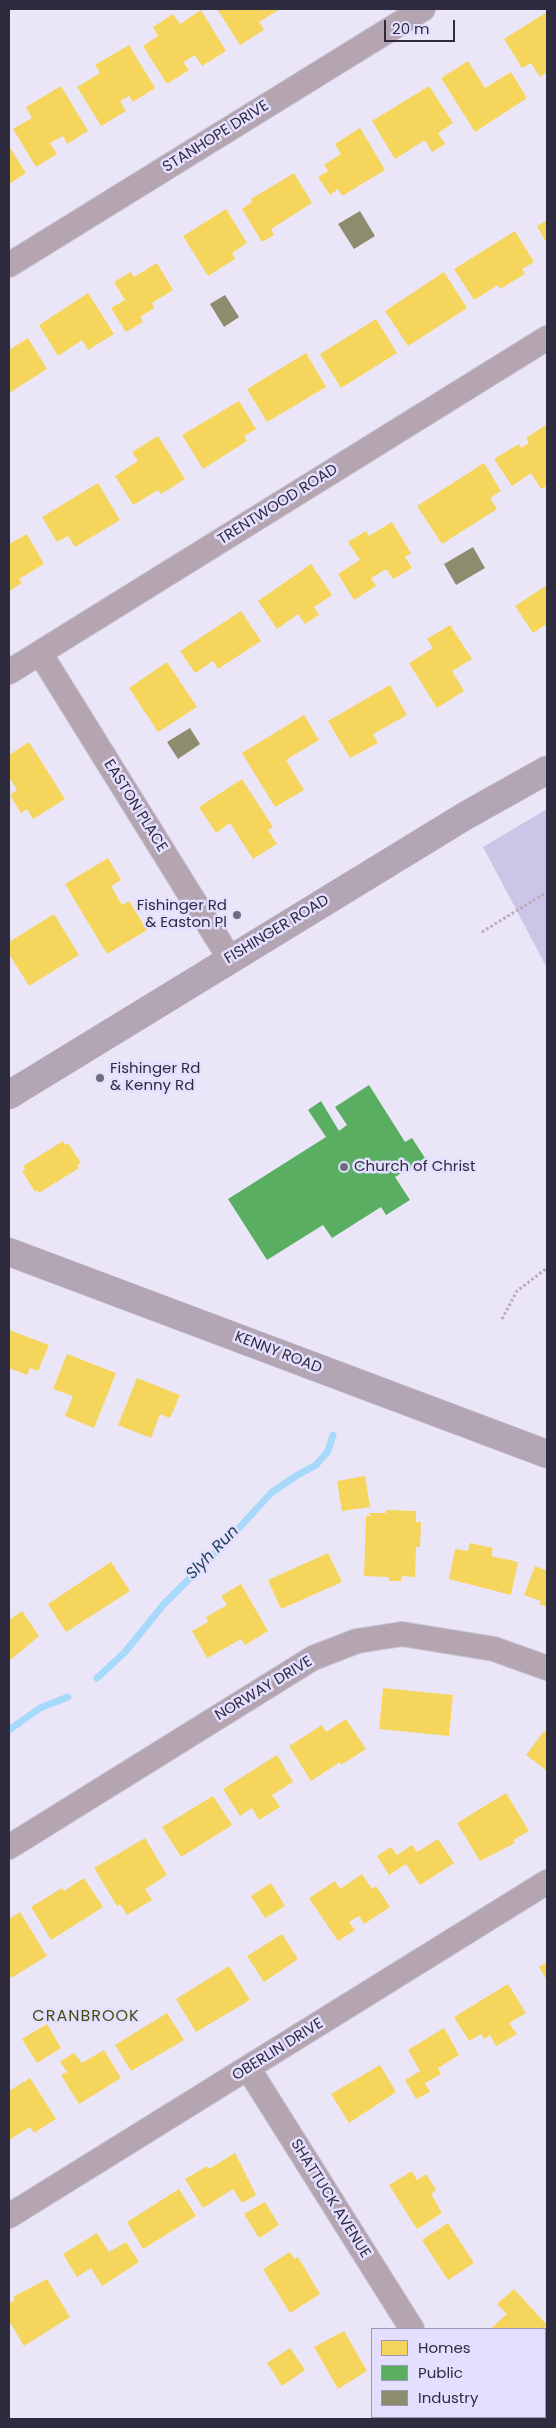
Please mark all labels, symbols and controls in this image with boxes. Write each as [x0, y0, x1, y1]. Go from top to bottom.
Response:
scale bar [386, 10, 457, 42]
text: 20 m [392, 18, 430, 39]
street label: STANHOPE DRIVE [160, 97, 272, 177]
street label: TRENTWOOD ROAD [215, 461, 341, 549]
street label: EASTON PLACE [99, 756, 171, 856]
street label: FISHINGER ROAD [221, 892, 333, 968]
place label: Fishinger Rd & Easton Pl [137, 897, 227, 932]
marker: Fishinger Rd & Easton Pl [231, 909, 243, 921]
place label: Fishinger Rd & Kenny Rd [110, 1060, 200, 1095]
marker: Fishinger Rd & Kenny Rd [94, 1072, 106, 1084]
place label: Church of Christ [354, 1158, 475, 1176]
marker: Church of Christ [338, 1161, 350, 1173]
street label: KENNY ROAD [232, 1328, 324, 1378]
water label: Slyh Run [183, 1522, 243, 1584]
street label: NORWAY DRIVE [212, 1653, 316, 1725]
district label: CRANBROOK [31, 2007, 141, 2027]
street label: OBERLIN DRIVE [229, 2015, 327, 2085]
street label: SHATTUCK AVENUE [286, 2136, 374, 2262]
legend [371, 2328, 546, 2418]
text: Homes [418, 2337, 471, 2358]
text: Public [418, 2362, 463, 2383]
text: Industry [418, 2387, 478, 2408]

